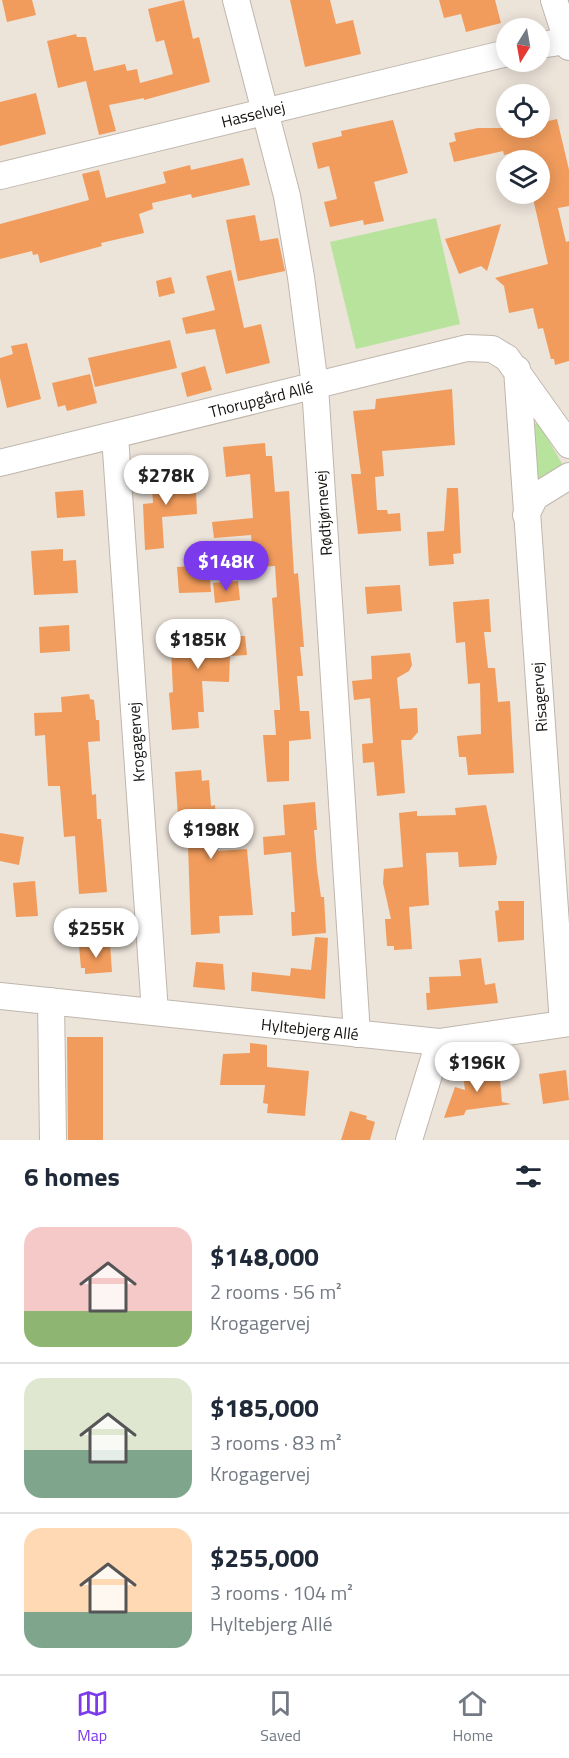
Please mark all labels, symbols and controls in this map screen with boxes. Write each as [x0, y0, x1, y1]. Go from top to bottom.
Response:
north arrow [496, 18, 550, 72]
map controls [496, 18, 550, 204]
button: locate [496, 84, 550, 138]
street label: Hasselvej [219, 95, 287, 133]
button: layers [496, 150, 550, 204]
street label: Thorupgård Allé [206, 374, 316, 424]
pin: $278K [124, 455, 208, 506]
text: $278K [138, 459, 194, 490]
street label: Rødtjørnevej [308, 470, 338, 556]
pin: $148K [184, 541, 268, 592]
text: $148K [198, 545, 254, 576]
pin: $185K [156, 619, 240, 670]
text: $185K [170, 623, 226, 654]
street label: Risagervej [525, 661, 553, 733]
street label: Krogagervej [121, 701, 151, 783]
pin: $198K [169, 809, 253, 860]
text: $198K [183, 813, 239, 844]
pin: $255K [54, 908, 138, 959]
text: $255K [68, 912, 124, 943]
street label: Hyltebjerg Allé [260, 1012, 360, 1046]
pin: $196K [435, 1042, 519, 1093]
text: $196K [449, 1046, 505, 1077]
text: 6 homes [24, 1157, 120, 1196]
icon: filters [512, 1160, 545, 1193]
text: $148,000 [210, 1237, 319, 1276]
icon: home [72, 1251, 144, 1323]
text: 2 rooms · 56 m² [210, 1276, 342, 1307]
text: Krogagervej [210, 1307, 310, 1338]
text: $185,000 [210, 1388, 319, 1427]
icon: home [72, 1402, 144, 1474]
text: 3 rooms · 83 m² [210, 1427, 342, 1458]
text: Krogagervej [210, 1458, 310, 1489]
text: $255,000 [210, 1538, 319, 1577]
icon: home [72, 1552, 144, 1624]
text: 3 rooms · 104 m² [210, 1577, 353, 1608]
text: Hyltebjerg Allé [210, 1608, 333, 1639]
tab: Map [76, 1687, 109, 1747]
tab: Saved [260, 1687, 301, 1747]
tab: Home [453, 1687, 493, 1747]

